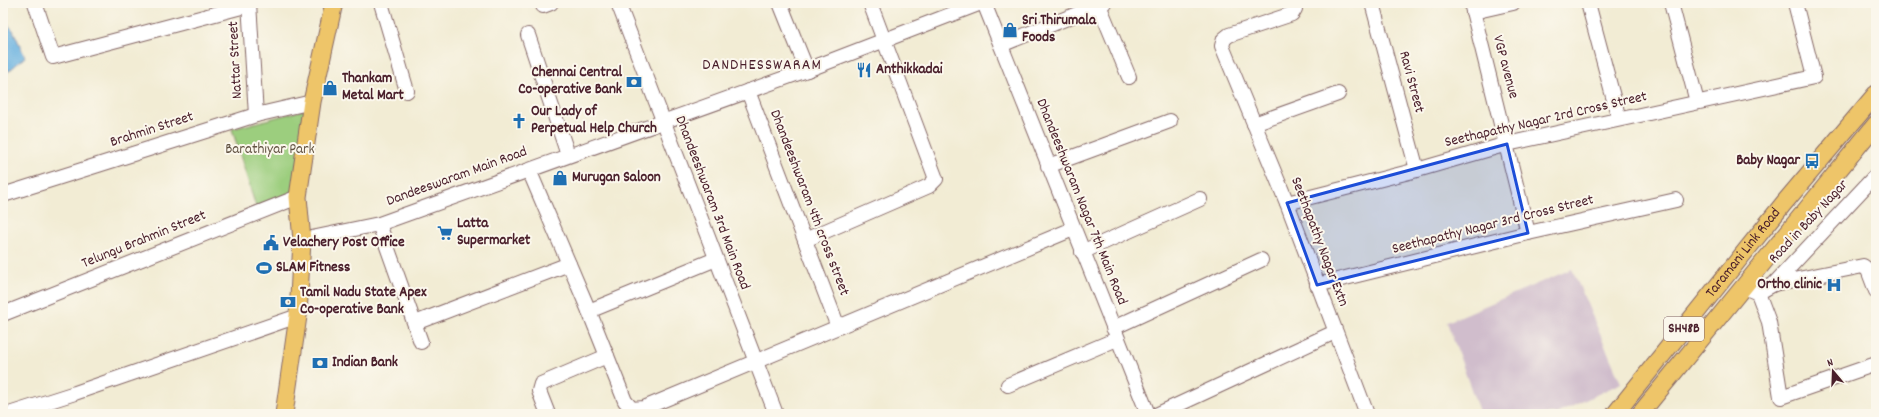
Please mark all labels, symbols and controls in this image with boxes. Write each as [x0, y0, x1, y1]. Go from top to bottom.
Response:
place label: Sri Thirumala Foods [1022, 10, 1097, 49]
street label: Nattar Street [223, 20, 249, 100]
shop icon: Sri Thirumala Foods [1001, 21, 1019, 39]
street label: VGP avenue [1486, 33, 1524, 102]
street label: Ravi Street [1392, 49, 1430, 116]
district label: DANDHESSWARAM [702, 54, 822, 77]
place label: Anthikkadai [876, 59, 943, 81]
restaurant icon: Anthikkadai [855, 61, 873, 79]
place label: Chennai Central Co-operative Bank [518, 62, 622, 101]
place label: Thankam Metal Mart [342, 68, 404, 107]
bank icon: Chennai Central Co-operative Bank [625, 73, 643, 91]
shop icon: Thankam Metal Mart [321, 79, 339, 97]
street label: Seethapathy Nagar 2rd Cross Street [1443, 86, 1650, 154]
street label: Dhandeeshwaram Nagar 7th Main Road [1029, 96, 1133, 308]
place label: Our Lady of Perpetual Help Church [531, 101, 657, 140]
street label: Brahmin Street [107, 106, 197, 154]
street label: Dhandeeshwaram 4th cross street [763, 107, 855, 300]
church icon: Our Lady of Perpetual Help Church [510, 112, 528, 130]
street label: Dhandeeshwaram 3rd Main Road [669, 113, 755, 293]
park label: Barathiyar Park [225, 139, 315, 161]
street label: Dandeeswaram Main Road [384, 141, 530, 213]
place label: Baby Nagar [1736, 150, 1800, 172]
bus stop icon: Baby Nagar [1803, 152, 1821, 170]
place label: Murugan Saloon [572, 167, 661, 189]
shop icon: Murugan Saloon [551, 169, 569, 187]
street label: Seethapathy Nagar Extn [1284, 174, 1354, 310]
street label: Road in Baby Nagar [1764, 175, 1854, 269]
street label: Seethapathy Nagar 3rd Cross Street [1390, 189, 1597, 261]
street label: Taramani Link Road [1701, 204, 1787, 303]
street label: Telungu Brahmin Street [78, 205, 210, 275]
place label: Latta Supermarket [457, 213, 531, 252]
supermarket icon: Latta Supermarket [436, 224, 454, 242]
place label: Velachery Post Office [283, 232, 405, 254]
public building icon: Velachery Post Office [262, 234, 280, 252]
place label: SLAM Fitness [276, 257, 350, 279]
sports icon: SLAM Fitness [255, 259, 273, 277]
place label: Ortho clinic [1757, 274, 1822, 296]
hospital icon: Ortho clinic [1825, 276, 1843, 294]
place label: Tamil Nadu State Apex Co-operative Bank [300, 282, 427, 321]
bank icon: Tamil Nadu State Apex Co-operative Bank [279, 293, 297, 311]
road number: SH48B [1664, 317, 1704, 341]
north arrow [1813, 351, 1853, 391]
place label: Indian Bank [332, 352, 398, 374]
bank icon: Indian Bank [311, 354, 329, 372]
text: N [1825, 355, 1836, 372]

